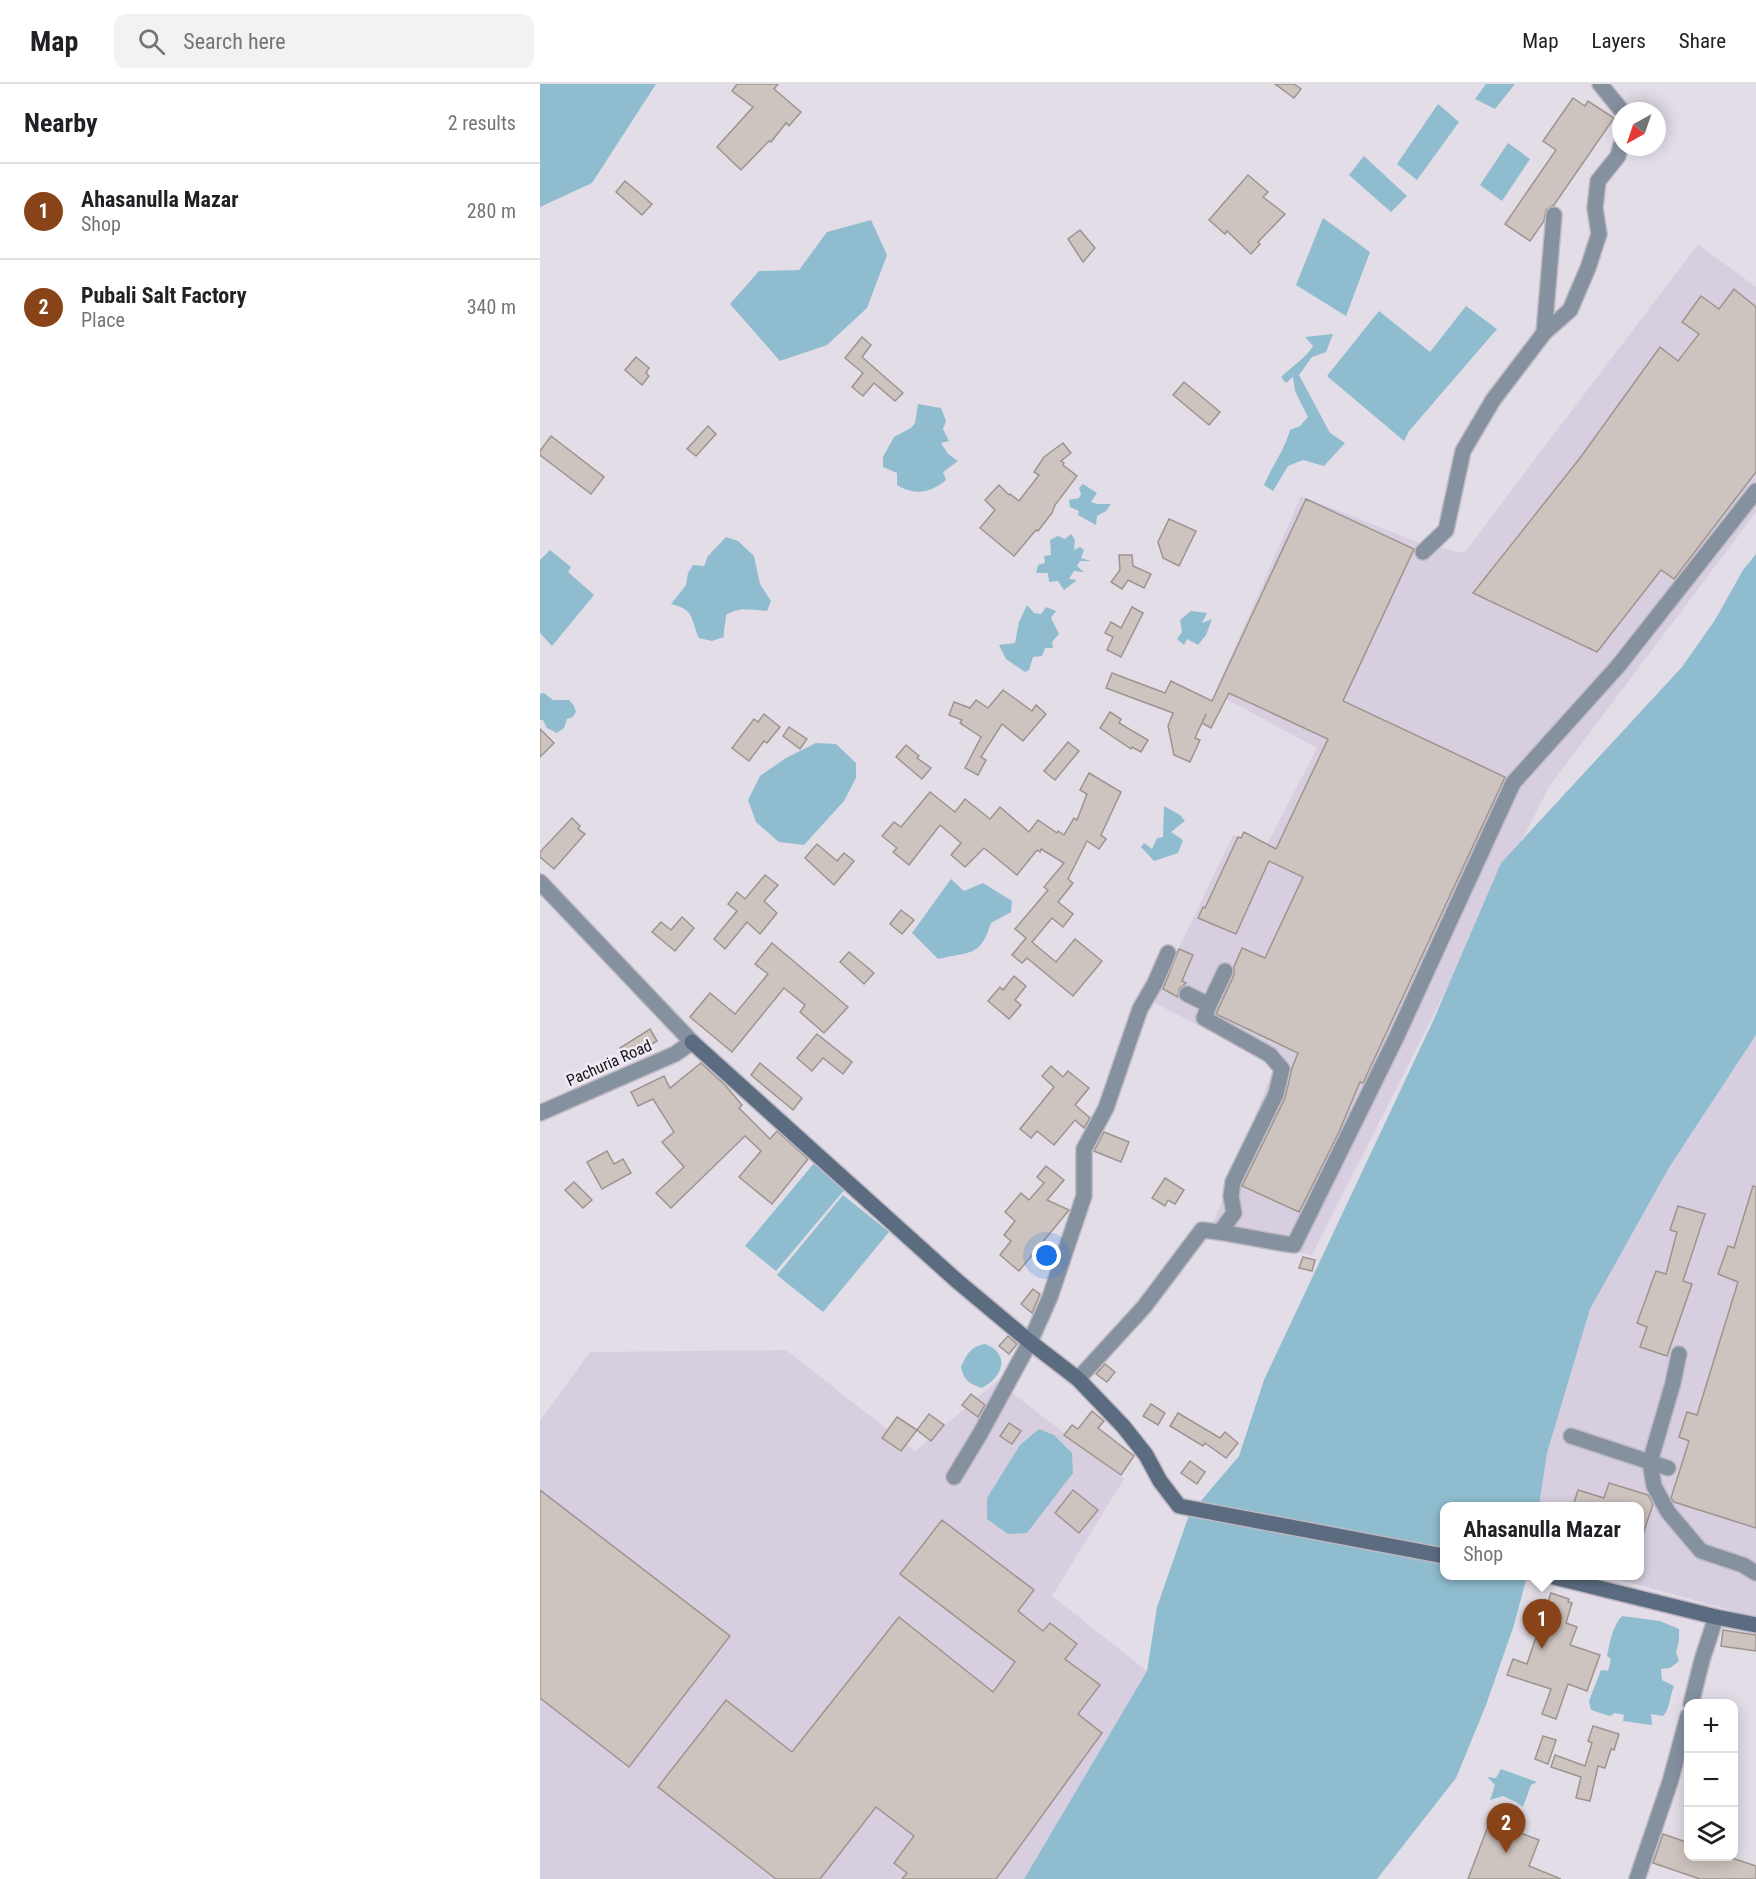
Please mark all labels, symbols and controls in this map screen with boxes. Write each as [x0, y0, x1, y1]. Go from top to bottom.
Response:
search box [114, 14, 534, 68]
text: Map [30, 25, 78, 58]
icon: search [135, 25, 168, 58]
text: Search here [183, 29, 286, 54]
text: Map [1522, 29, 1559, 53]
text: Layers [1592, 29, 1646, 53]
text: Share [1679, 29, 1726, 53]
north arrow [1612, 102, 1666, 156]
text: Nearby [24, 108, 98, 138]
text: 2 results [448, 111, 516, 135]
text: Ahasanulla Mazar [81, 187, 239, 212]
text: 1 [38, 199, 49, 223]
text: 280 m [467, 199, 516, 223]
text: Shop [81, 212, 121, 236]
text: Pubali Salt Factory [81, 283, 247, 308]
text: 2 [38, 295, 49, 319]
text: 340 m [467, 295, 516, 319]
text: Place [81, 308, 125, 332]
street label: Pachuria Road [563, 1036, 655, 1090]
your location [1032, 1241, 1061, 1270]
popup [1440, 1502, 1644, 1580]
text: Ahasanulla Mazar [1463, 1517, 1621, 1542]
text: Shop [1463, 1542, 1503, 1566]
pin: 1 [1522, 1600, 1562, 1649]
map controls [1684, 1699, 1738, 1861]
button: + [1684, 1699, 1738, 1753]
button: − [1684, 1753, 1738, 1807]
pin: 2 [1486, 1804, 1526, 1853]
button: layers [1684, 1807, 1738, 1861]

